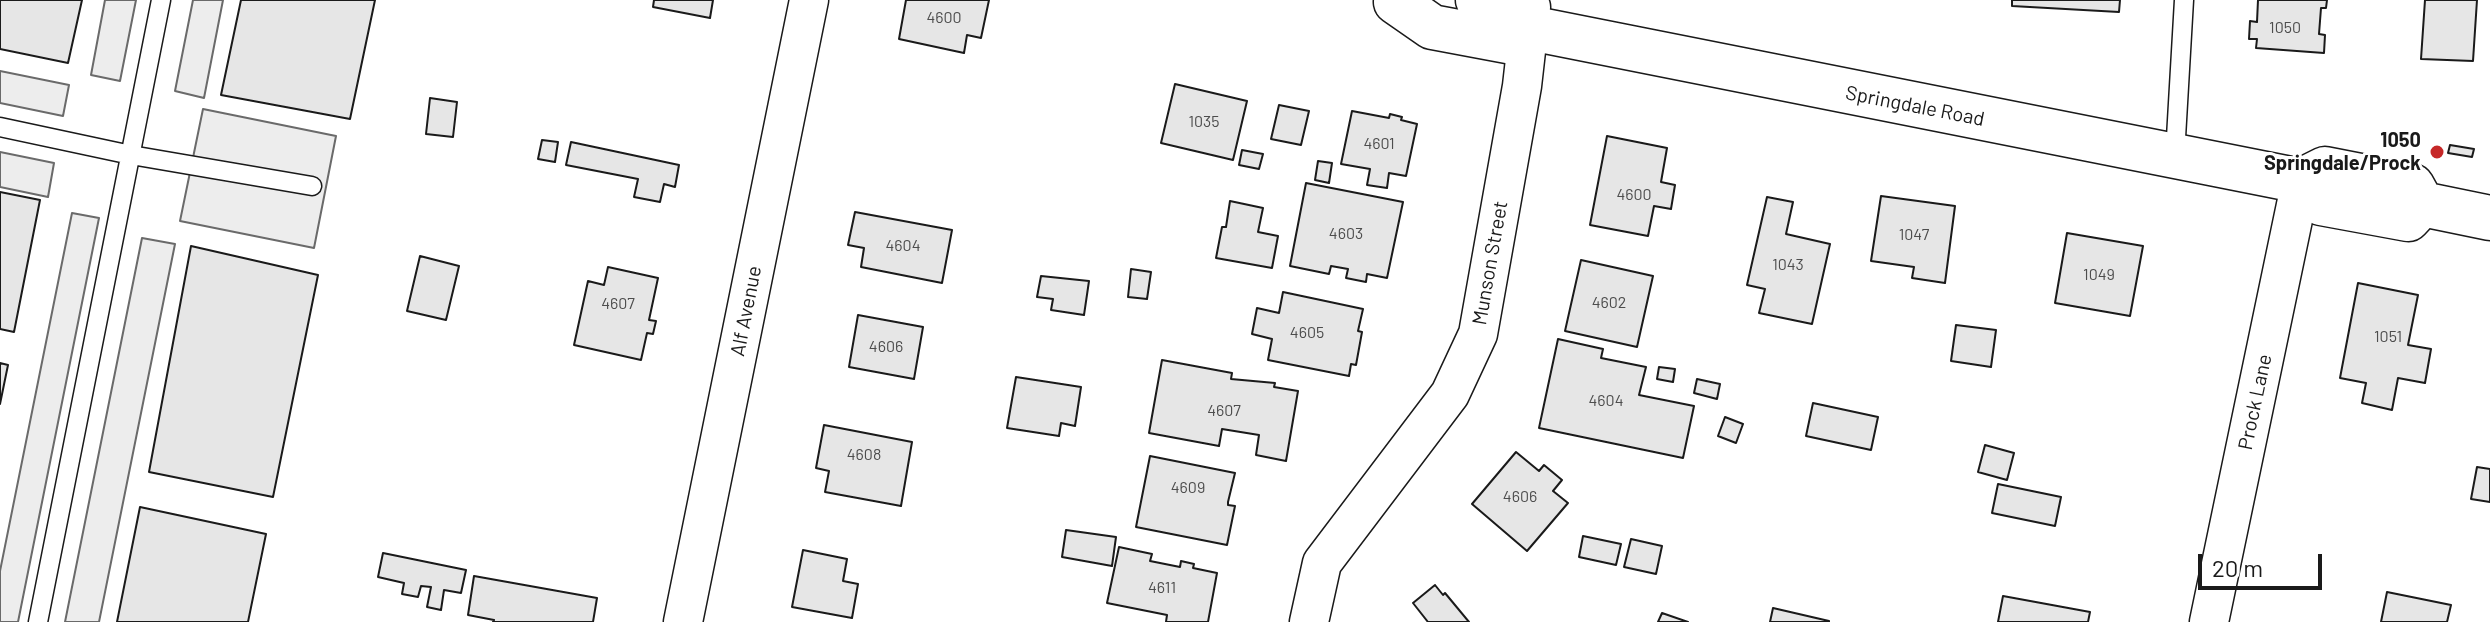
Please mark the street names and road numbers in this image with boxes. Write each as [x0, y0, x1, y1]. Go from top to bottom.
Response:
street label: Springdale Road [1843, 81, 1987, 131]
street label: Munson Street [1467, 199, 1513, 327]
street label: Alf Avenue [725, 264, 767, 358]
street label: Prock Lane [2233, 352, 2277, 452]

